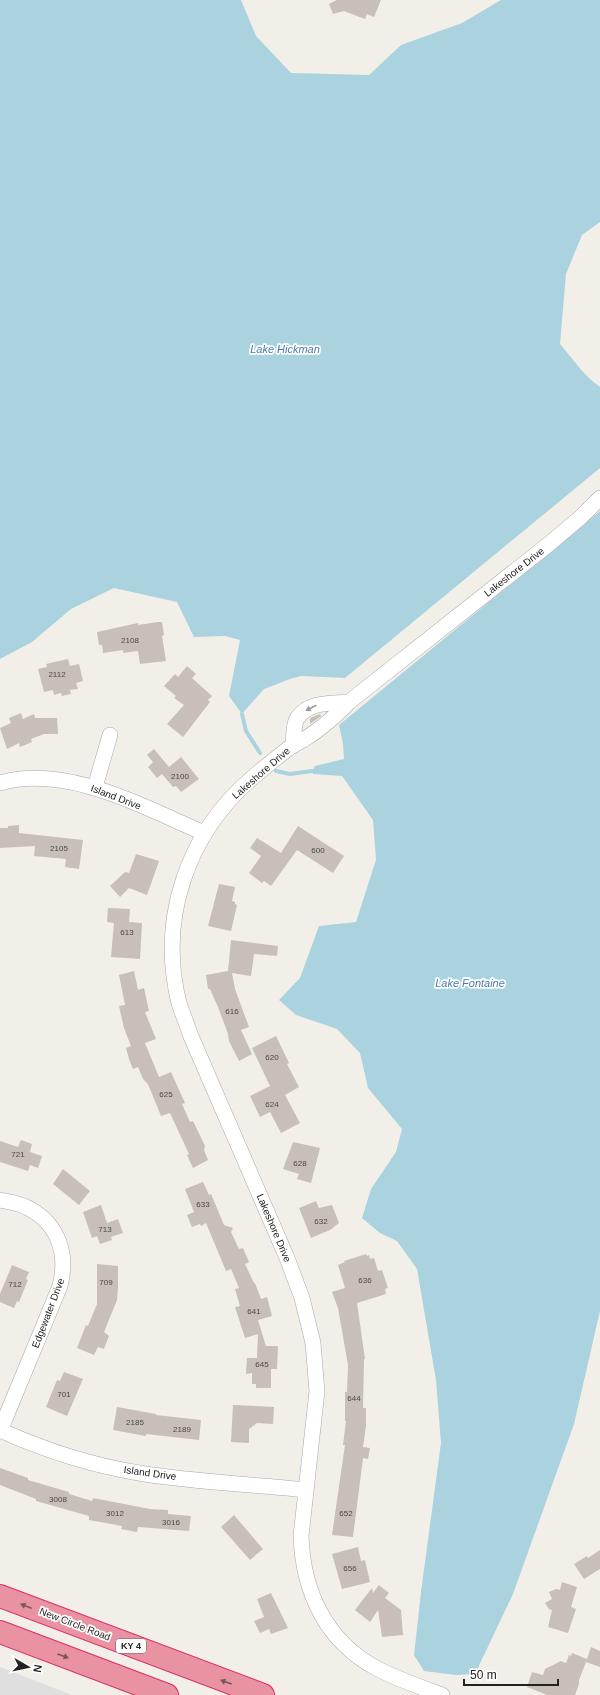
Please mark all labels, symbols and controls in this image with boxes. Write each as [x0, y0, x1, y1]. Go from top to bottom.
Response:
water label: Lake Hickman [250, 343, 320, 355]
street label: Lakeshore Drive [482, 545, 546, 599]
house number: 2108 [121, 636, 139, 645]
house number: 2112 [48, 670, 66, 679]
one-way arrow [305, 705, 317, 711]
street label: Lakeshore Drive [230, 745, 292, 801]
house number: 2100 [171, 772, 189, 781]
street label: Island Drive [89, 782, 143, 812]
house number: 2105 [50, 844, 68, 853]
house number: 600 [311, 846, 325, 855]
house number: 613 [120, 928, 134, 937]
water label: Lake Fontaine [435, 977, 505, 989]
house number: 616 [225, 1007, 239, 1016]
house number: 620 [265, 1053, 279, 1062]
house number: 625 [159, 1090, 173, 1099]
house number: 624 [265, 1100, 279, 1109]
house number: 721 [11, 1150, 25, 1159]
house number: 628 [293, 1159, 307, 1168]
street label: Lakeshore Drive [255, 1192, 293, 1264]
house number: 633 [196, 1200, 210, 1209]
house number: 632 [314, 1217, 328, 1226]
house number: 713 [98, 1225, 112, 1234]
street label: Edgewater Drive [30, 1276, 67, 1349]
house number: 636 [358, 1276, 372, 1285]
house number: 709 [99, 1278, 113, 1287]
house number: 712 [8, 1280, 22, 1289]
house number: 641 [247, 1307, 261, 1316]
house number: 645 [255, 1360, 269, 1369]
house number: 701 [57, 1390, 71, 1399]
house number: 644 [347, 1394, 361, 1403]
house number: 2185 [126, 1418, 144, 1427]
house number: 2189 [173, 1425, 191, 1434]
street label: Island Drive [123, 1464, 177, 1482]
house number: 3008 [49, 1495, 67, 1504]
house number: 3012 [106, 1509, 124, 1518]
house number: 652 [339, 1509, 353, 1518]
house number: 3016 [162, 1518, 180, 1527]
house number: 656 [343, 1564, 357, 1573]
one-way arrow [20, 1602, 32, 1608]
street label: New Circle Road [38, 1605, 112, 1643]
road number: KY 4 [116, 1639, 146, 1653]
north arrow [8, 1647, 48, 1687]
one-way arrow [57, 1653, 69, 1659]
scale bar [464, 1661, 558, 1687]
text: N [31, 1664, 44, 1673]
text: 50 m [470, 1668, 497, 1682]
one-way arrow [220, 1678, 232, 1684]

